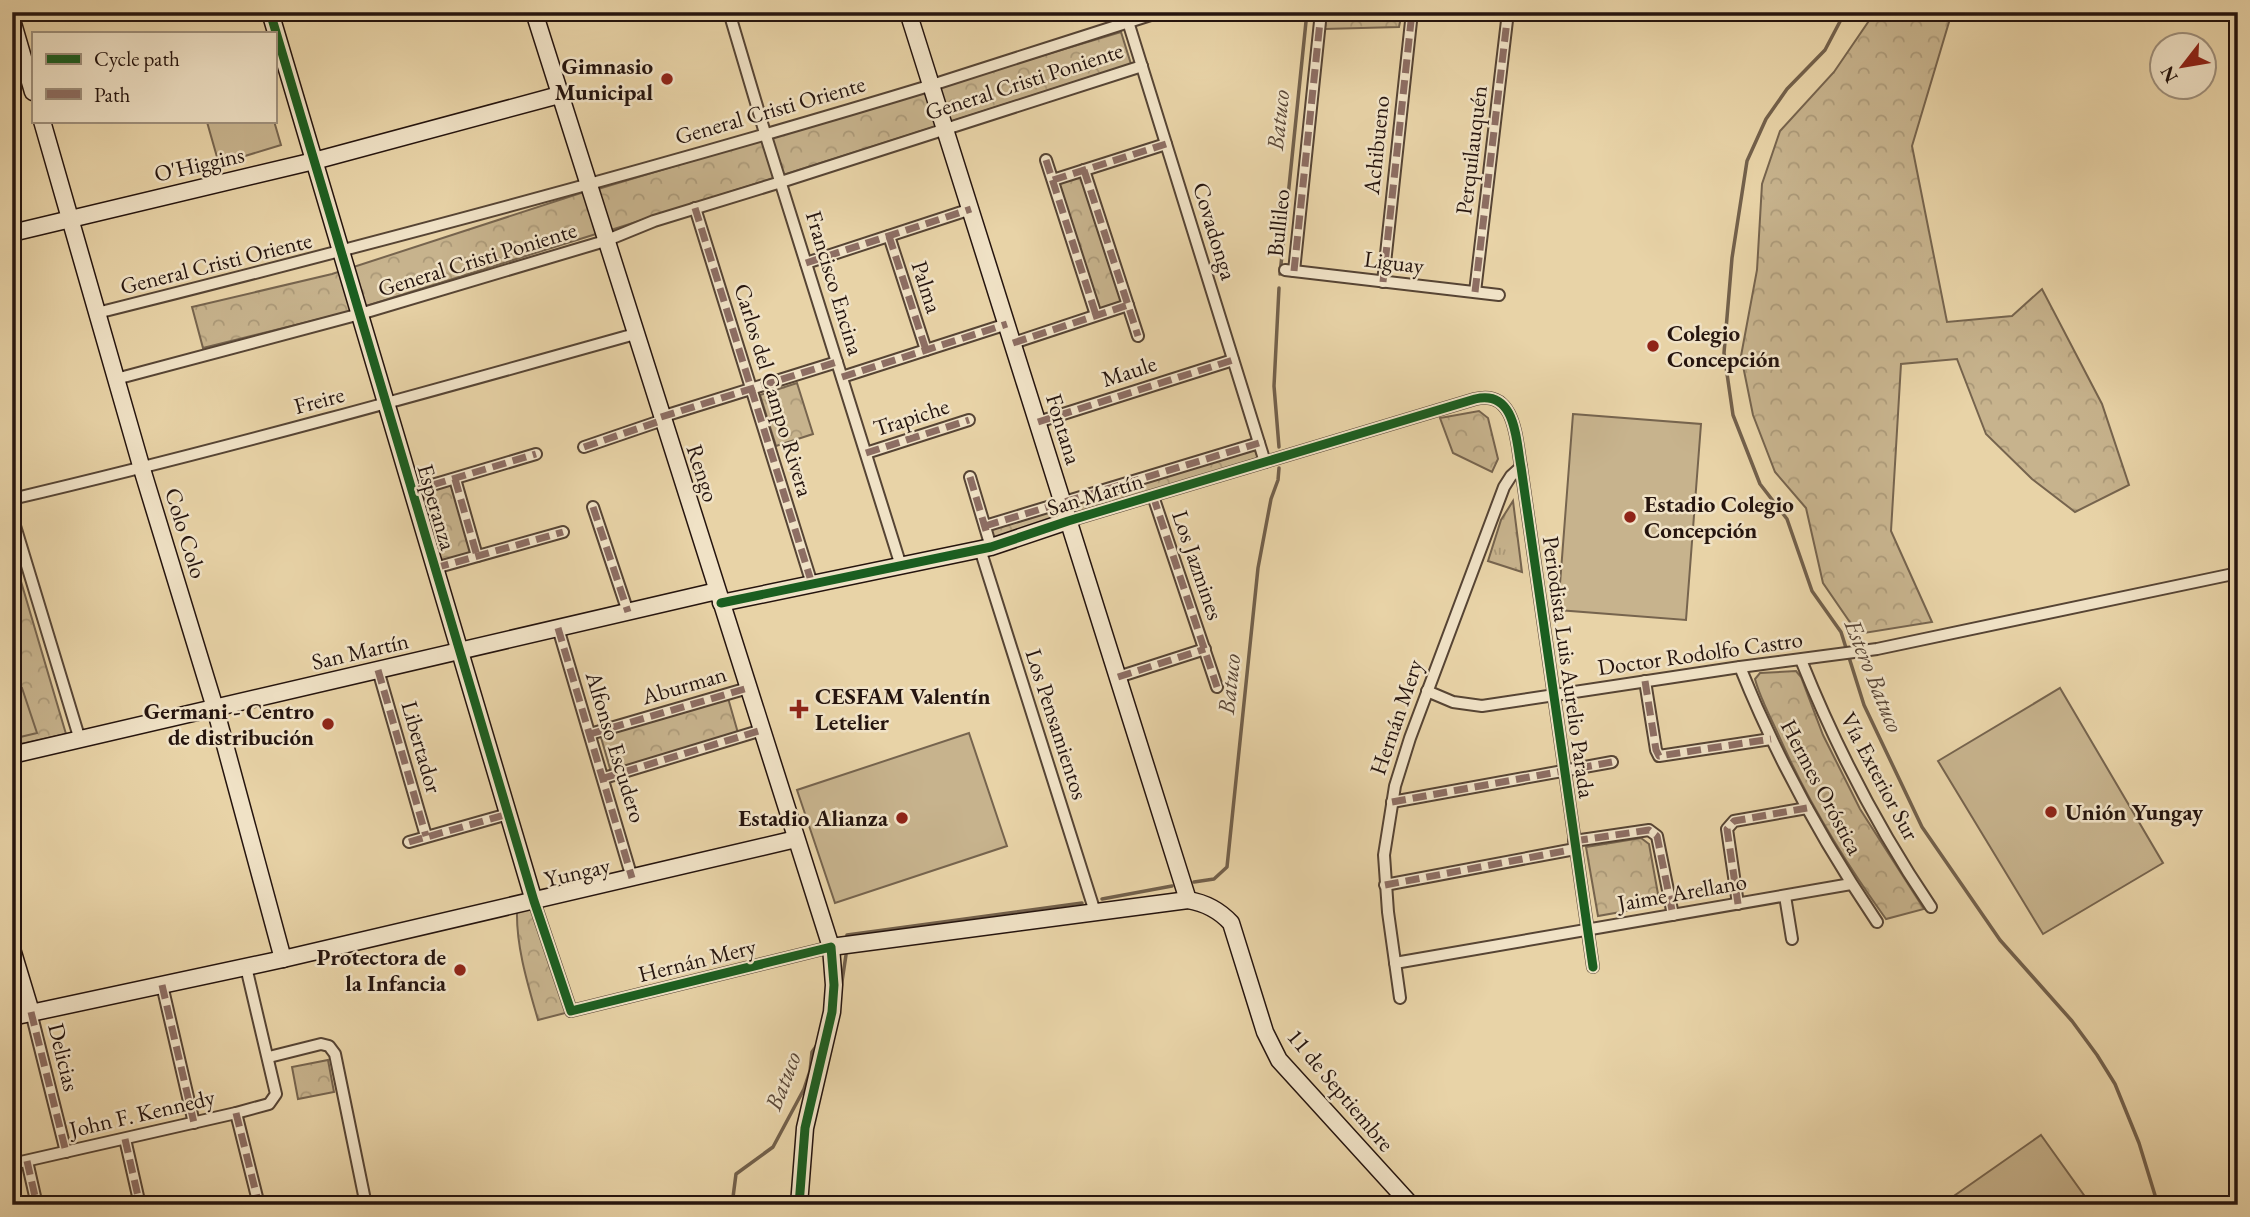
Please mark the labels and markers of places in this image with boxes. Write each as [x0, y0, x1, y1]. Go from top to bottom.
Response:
place label: Gimnasio Municipal [555, 51, 653, 107]
marker: Gimnasio Municipal [659, 71, 675, 87]
place label: Colegio Concepción [1667, 318, 1780, 374]
marker: Colegio Concepción [1645, 338, 1661, 354]
place label: Estadio Colegio Concepción [1644, 489, 1794, 545]
marker: Estadio Colegio Concepción [1622, 509, 1638, 525]
place label: CESFAM Valentín Letelier [815, 681, 990, 737]
place label: Germani - Centro de distribución [144, 696, 314, 752]
marker: CESFAM Valentín Letelier [789, 699, 809, 719]
marker: Germani - Centro de distribución [320, 716, 336, 732]
place label: Unión Yungay [2065, 797, 2204, 827]
place label: Estadio Alianza [738, 803, 889, 833]
marker: Unión Yungay [2043, 804, 2059, 820]
marker: Estadio Alianza [894, 810, 910, 826]
place label: Protectora de la Infancia [317, 942, 447, 998]
marker: Protectora de la Infancia [452, 962, 468, 978]

